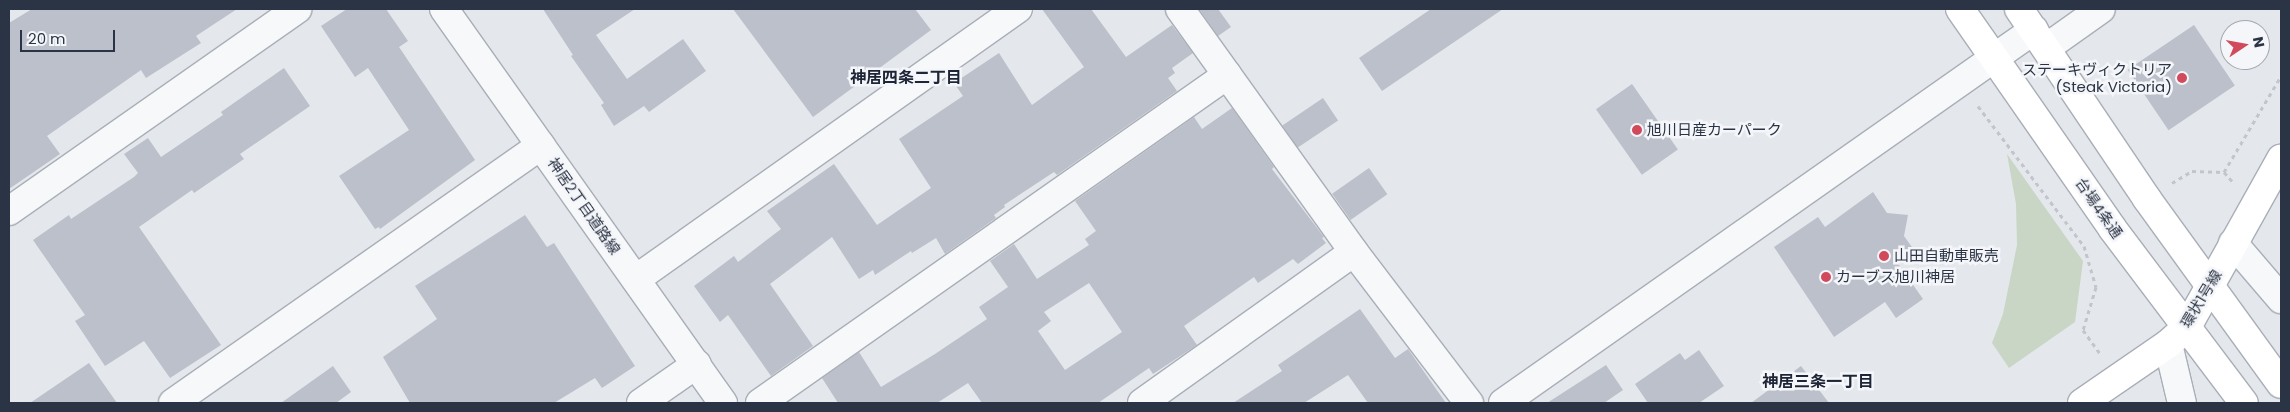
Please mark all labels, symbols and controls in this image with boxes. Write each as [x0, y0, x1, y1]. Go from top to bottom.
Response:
scale bar [22, 20, 118, 52]
north arrow [2220, 20, 2270, 70]
text: 20 m [28, 28, 66, 49]
text: N [2248, 35, 2270, 49]
place label: ステーキヴィクトリア (Steak Victoria) [2022, 60, 2172, 95]
district label: 神居四条二丁目 [850, 68, 962, 88]
marker: ステーキヴィクトリア (Steak Victoria) [2176, 72, 2188, 84]
place label: 旭川日産カーパーク [1647, 121, 1782, 139]
marker: 旭川日産カーパーク [1631, 124, 1643, 136]
street label: 神居2丁目道路線 [544, 154, 624, 258]
street label: 台場4条通 [2072, 174, 2126, 242]
place label: 山田自動車販売 [1894, 247, 1999, 265]
marker: 山田自動車販売 [1878, 250, 1890, 262]
street label: 環状1号線 [2177, 267, 2225, 331]
place label: カーブス旭川神居 [1836, 268, 1956, 286]
marker: カーブス旭川神居 [1820, 271, 1832, 283]
district label: 神居三条一丁目 [1762, 372, 1874, 392]

